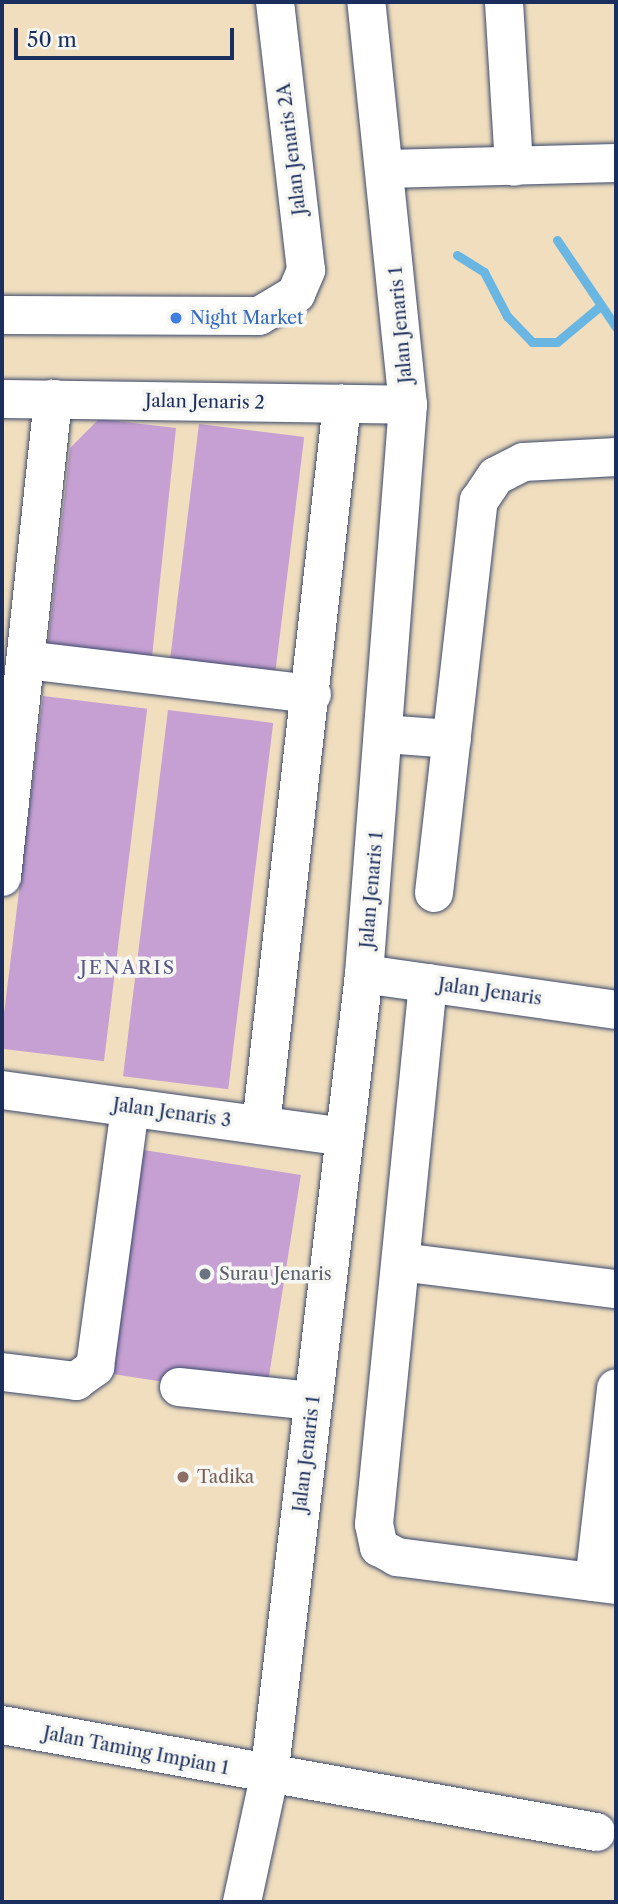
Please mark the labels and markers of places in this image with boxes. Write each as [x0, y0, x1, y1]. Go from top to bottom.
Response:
place label: Night Market [190, 307, 303, 329]
marker: Night Market [168, 310, 184, 326]
place label: Surau Jenaris [219, 1263, 332, 1285]
marker: Surau Jenaris [197, 1266, 213, 1282]
place label: Tadika [197, 1466, 254, 1488]
marker: Tadika [175, 1469, 191, 1485]

